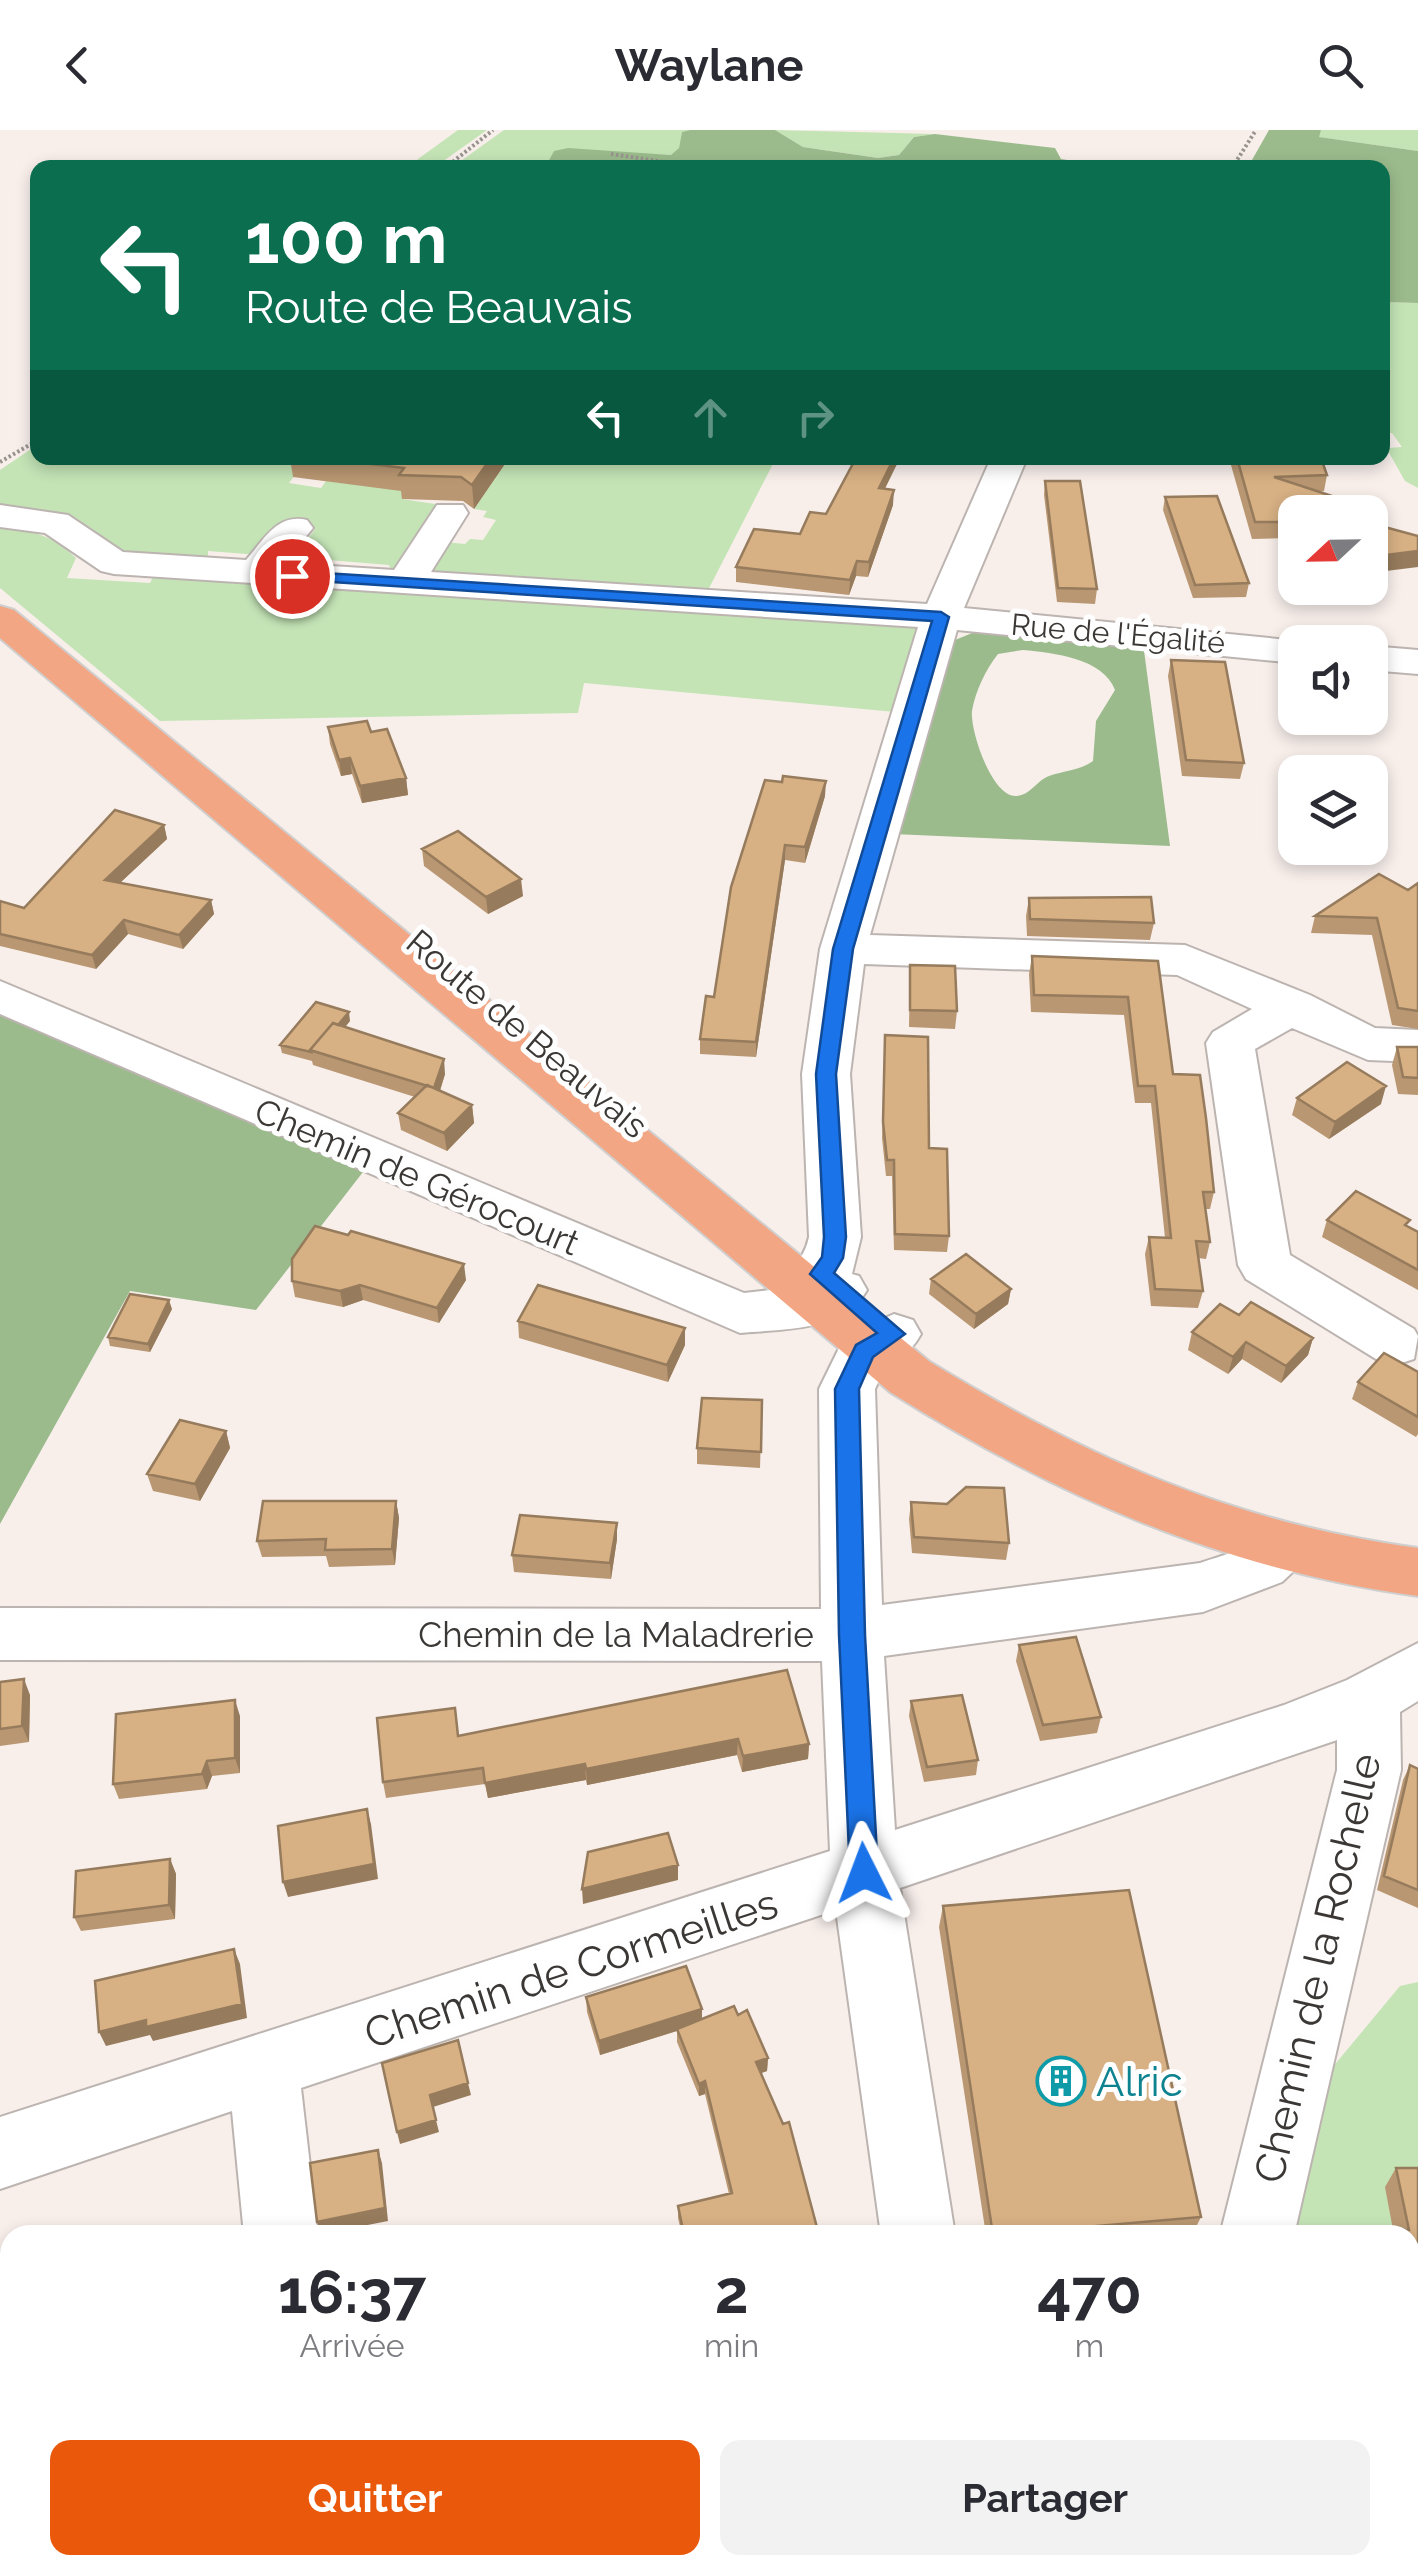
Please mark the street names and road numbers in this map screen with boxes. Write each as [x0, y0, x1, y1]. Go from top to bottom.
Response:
street label: Rue de l'Égalité [1010, 607, 1227, 660]
street label: Route de Beauvais [399, 921, 656, 1146]
street label: Chemin de Gérocourt [249, 1090, 586, 1264]
street label: Chemin de la Maladrerie [418, 1614, 814, 1655]
street label: Chemin de la Rochelle [1244, 1749, 1391, 2187]
street label: Chemin de Cormeilles [359, 1879, 784, 2058]

